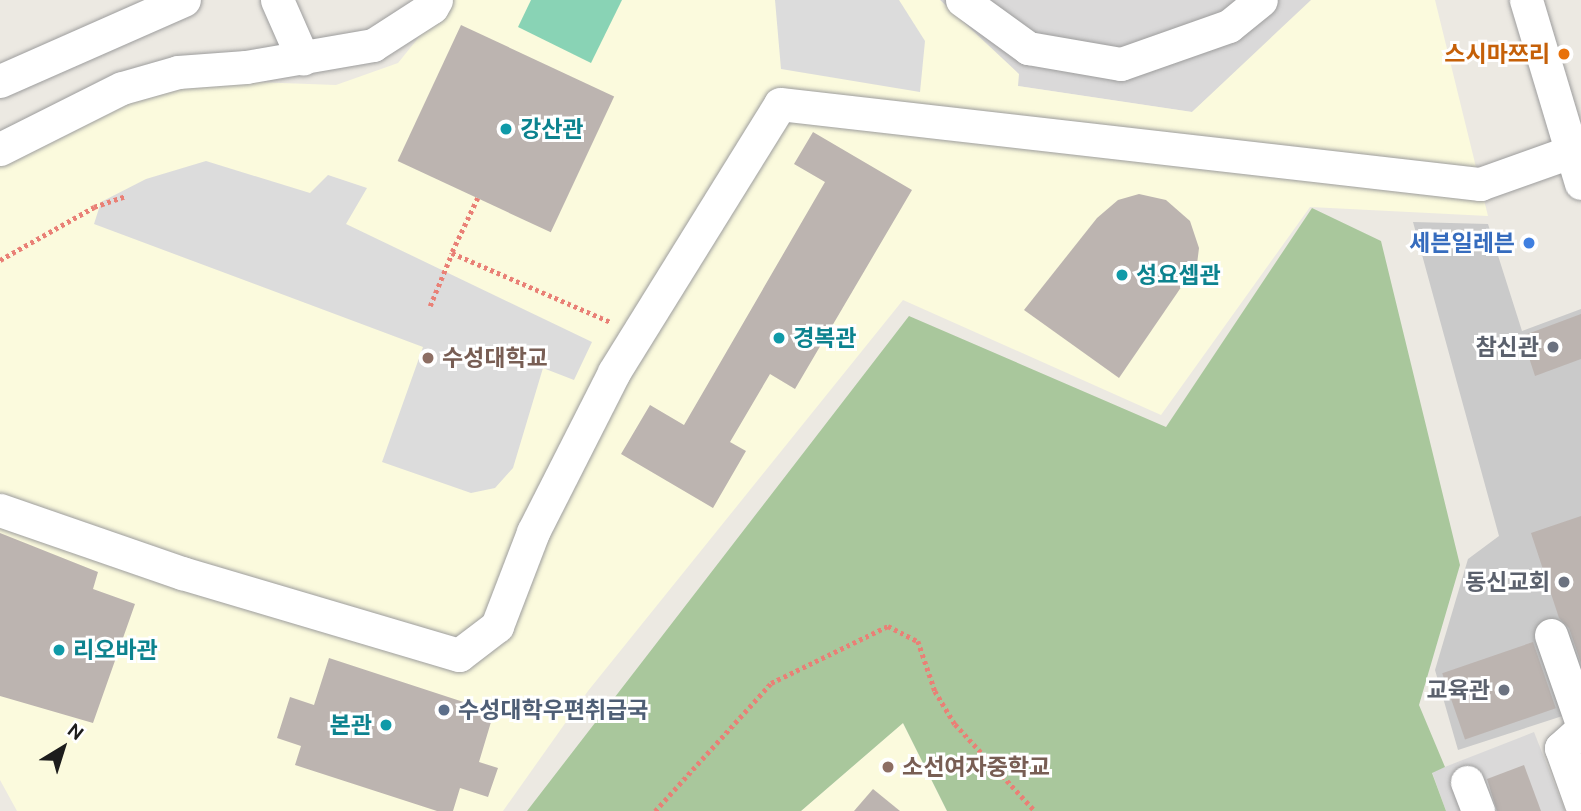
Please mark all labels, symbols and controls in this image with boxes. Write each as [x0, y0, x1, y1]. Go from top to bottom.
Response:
place label: 스시마쯔리 [1444, 40, 1550, 68]
marker: 스시마쯔리 [1556, 46, 1572, 62]
place label: 강산관 [520, 115, 583, 143]
marker: 강산관 [498, 121, 514, 137]
place label: 세븐일레븐 [1409, 229, 1515, 257]
marker: 세븐일레븐 [1521, 235, 1537, 251]
place label: 성요셉관 [1136, 261, 1221, 289]
marker: 성요셉관 [1114, 267, 1130, 283]
place label: 경복관 [793, 324, 856, 352]
marker: 경복관 [771, 330, 787, 346]
place label: 참신관 [1476, 333, 1539, 361]
marker: 참신관 [1545, 339, 1561, 355]
place label: 수성대학교 [442, 344, 548, 372]
marker: 수성대학교 [420, 350, 436, 366]
place label: 동신교회 [1465, 568, 1550, 596]
marker: 동신교회 [1556, 574, 1572, 590]
place label: 리오바관 [73, 636, 158, 664]
marker: 리오바관 [51, 642, 67, 658]
place label: 교육관 [1427, 676, 1490, 704]
marker: 교육관 [1496, 682, 1512, 698]
place label: 수성대학우편취급국 [458, 696, 648, 724]
marker: 수성대학우편취급국 [436, 702, 452, 718]
place label: 본관 [330, 711, 372, 739]
north arrow [28, 713, 98, 783]
marker: 본관 [378, 717, 394, 733]
text: N [64, 718, 88, 744]
place label: 소선여자중학교 [902, 753, 1050, 781]
marker: 소선여자중학교 [880, 759, 896, 775]

